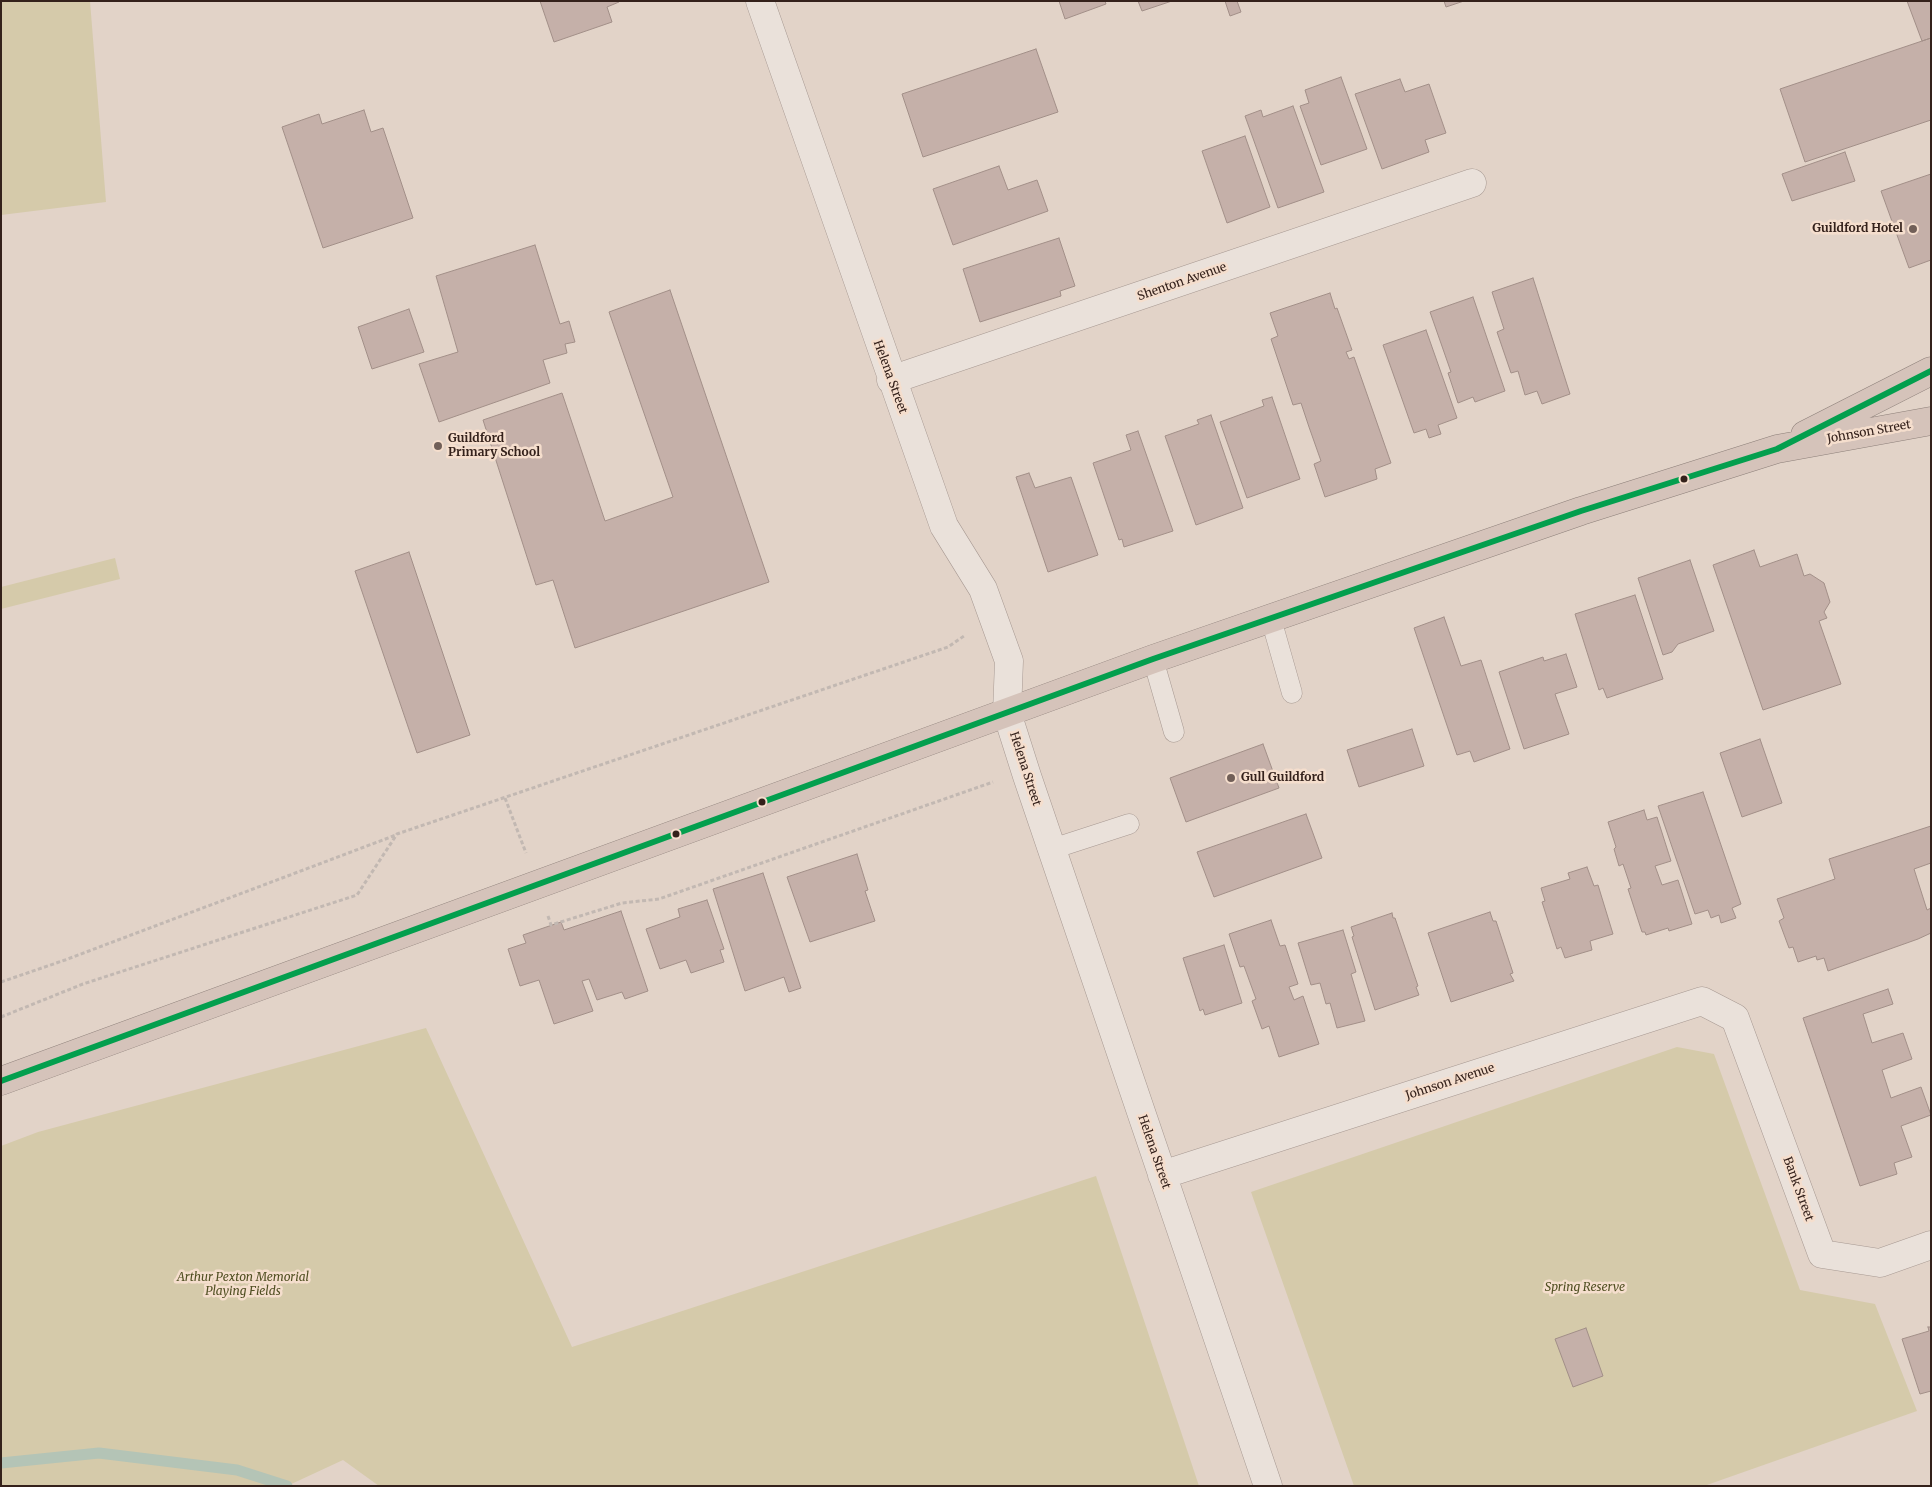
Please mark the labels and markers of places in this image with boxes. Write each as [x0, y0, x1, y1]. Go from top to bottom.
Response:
place label: Guildford Hotel [1812, 222, 1903, 236]
marker: Guildford Hotel [1907, 223, 1919, 235]
place label: Guildford Primary School [448, 432, 540, 460]
marker: Guildford Primary School [432, 440, 444, 452]
unlabelled marker [1679, 474, 1689, 484]
place label: Gull Guildford [1241, 771, 1324, 785]
marker: Gull Guildford [1225, 772, 1237, 784]
unlabelled marker [757, 797, 767, 807]
unlabelled marker [671, 829, 681, 839]

